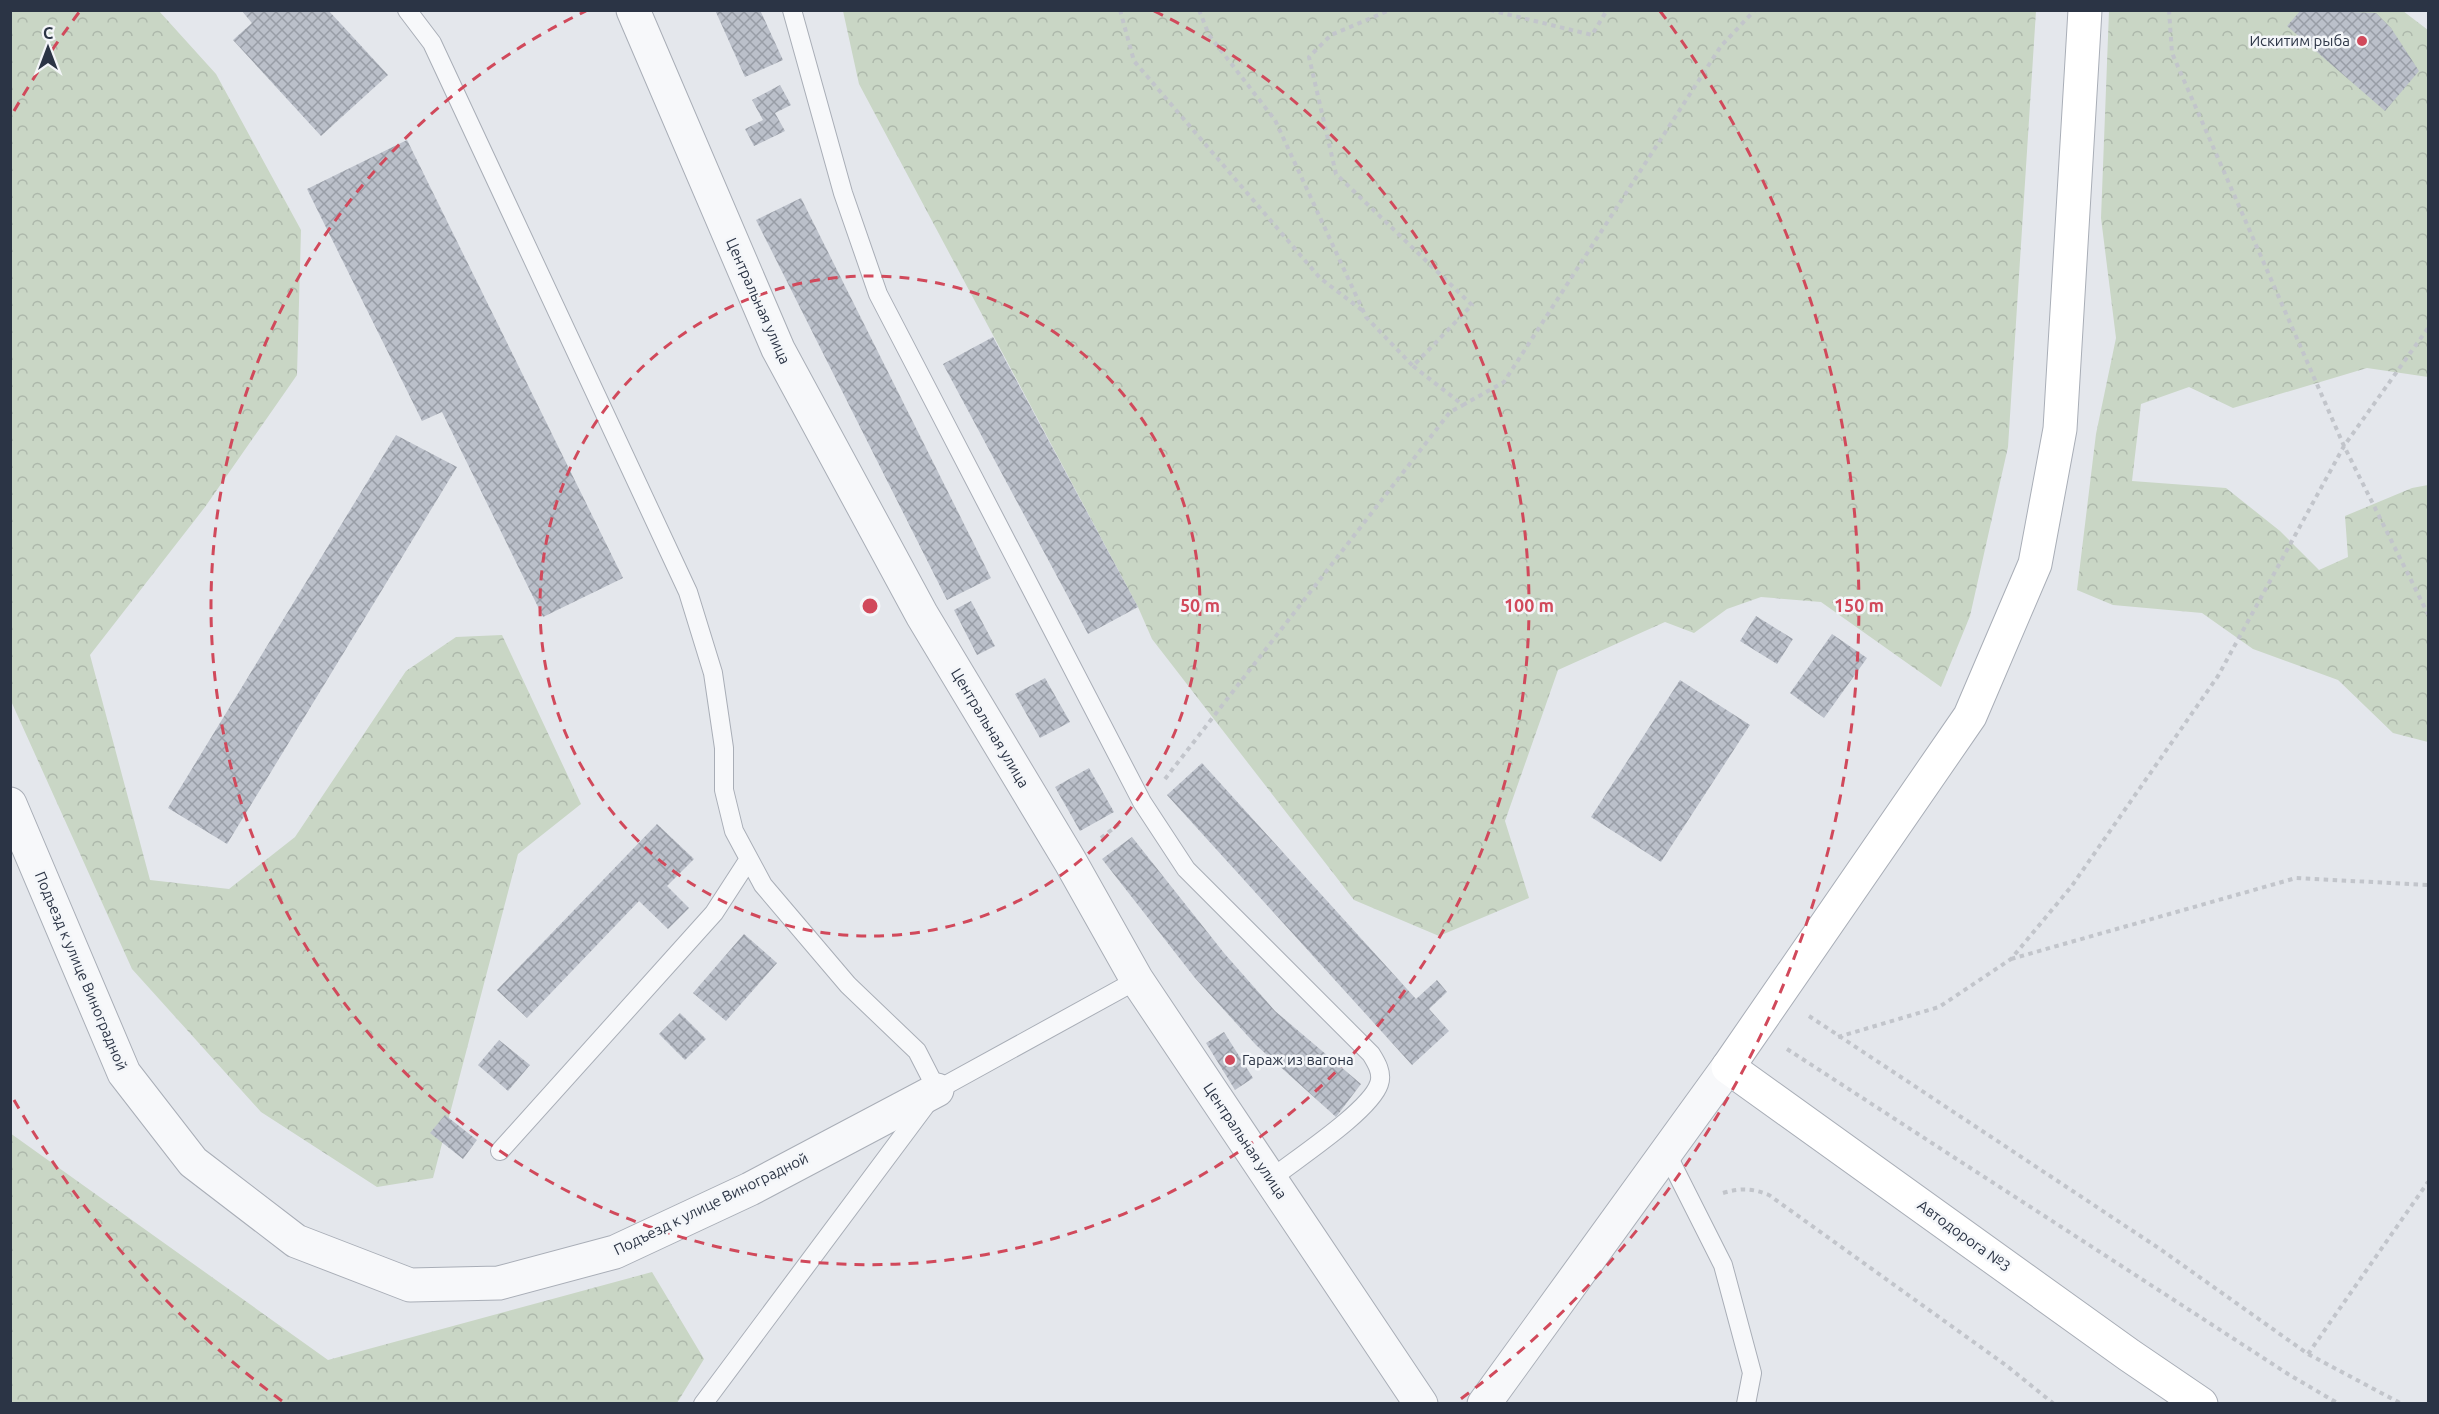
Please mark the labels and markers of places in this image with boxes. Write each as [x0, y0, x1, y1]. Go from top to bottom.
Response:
place label: Искитим рыба [2249, 32, 2350, 49]
marker: Искитим рыба [2355, 34, 2369, 48]
centre of rings [860, 596, 880, 616]
place label: Гараж из вагона [1242, 1051, 1354, 1068]
marker: Гараж из вагона [1223, 1053, 1237, 1067]

